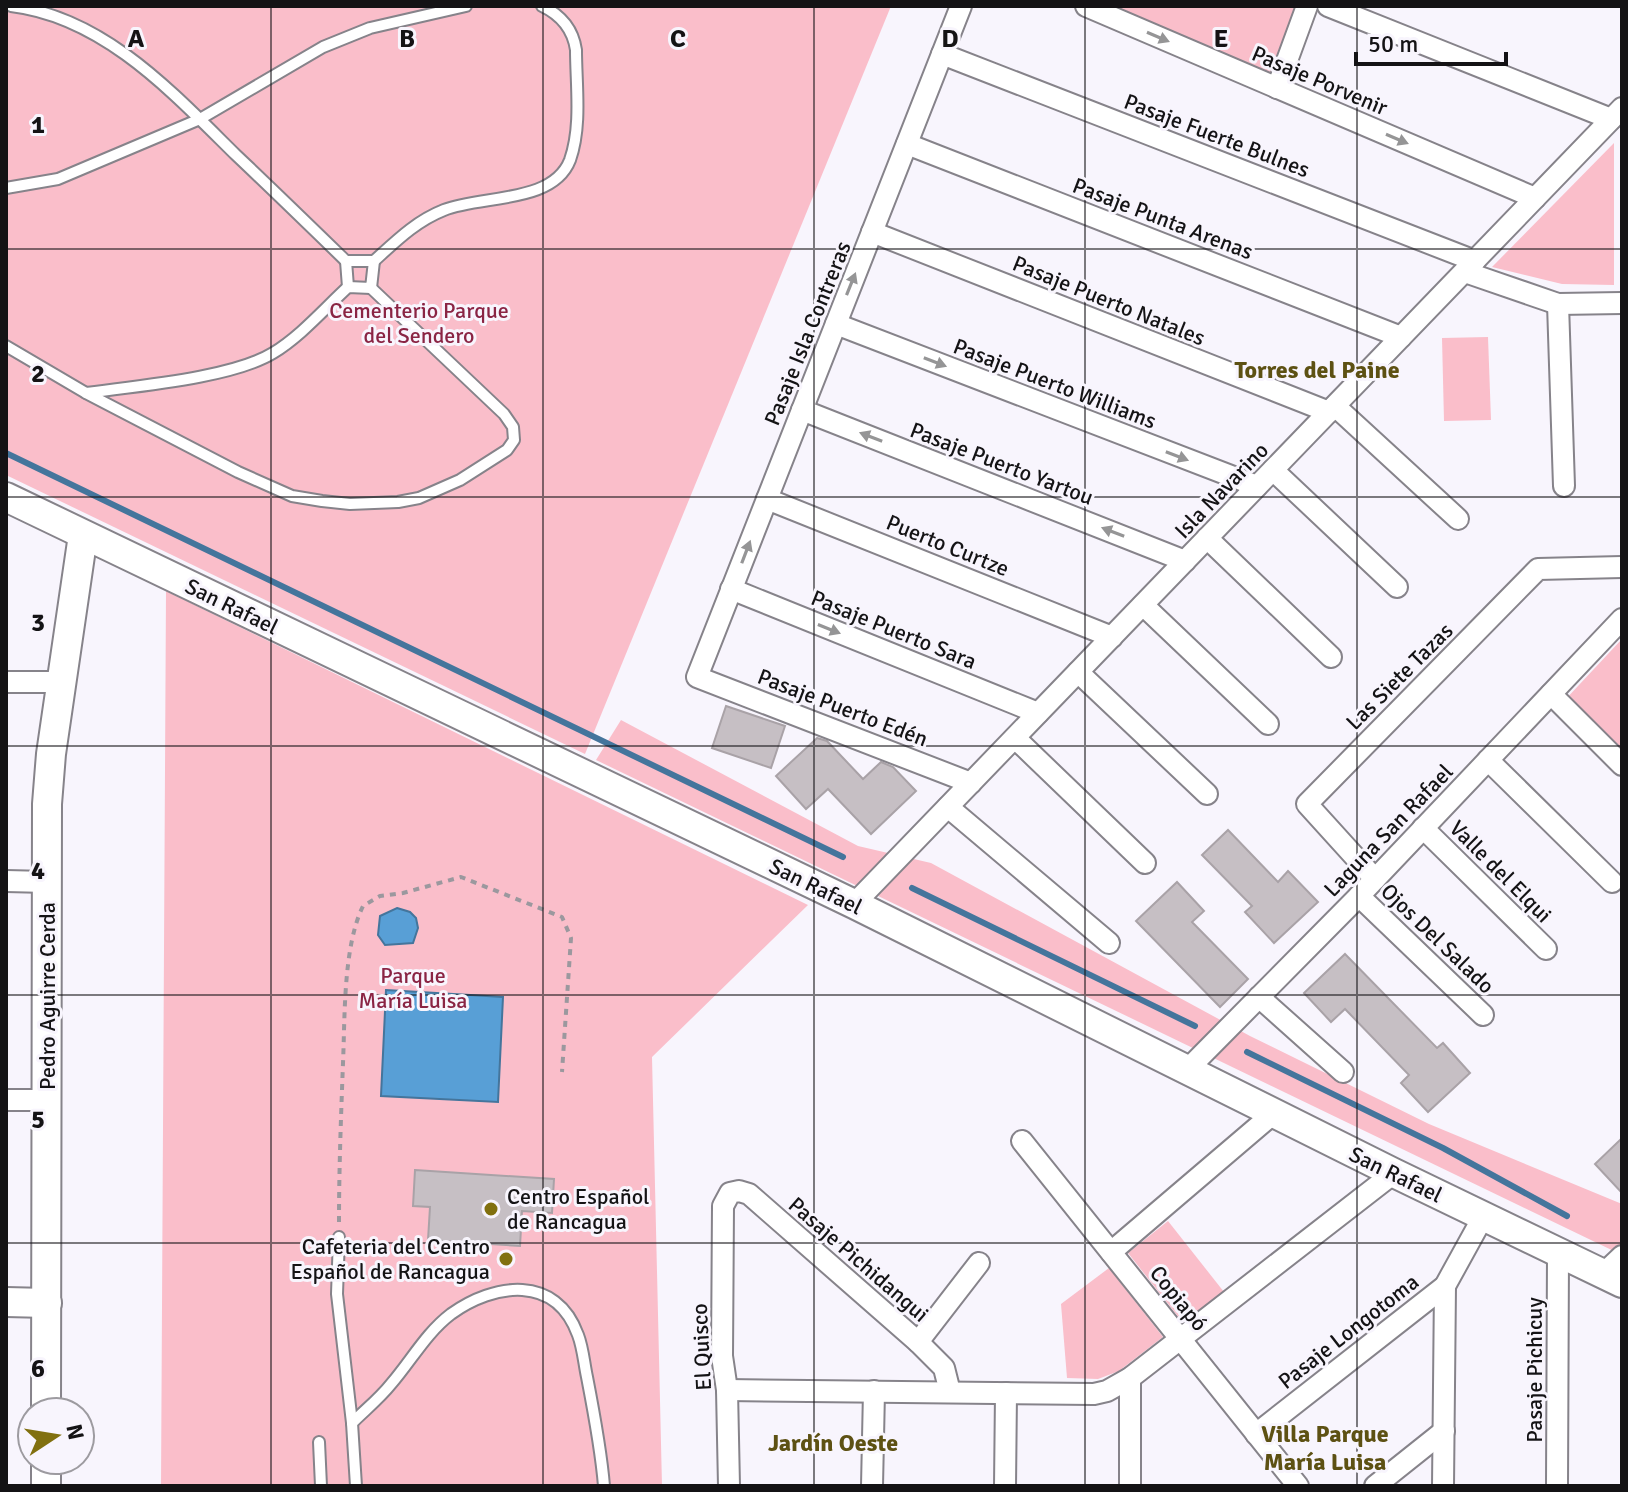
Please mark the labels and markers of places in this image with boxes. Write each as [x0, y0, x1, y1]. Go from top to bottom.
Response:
place label: Centro Español de Rancagua [507, 1183, 650, 1235]
marker: Centro Español de Rancagua [482, 1200, 500, 1218]
place label: Cafeteria del Centro Español de Rancagua [290, 1233, 490, 1285]
marker: Cafeteria del Centro Español de Rancagua [497, 1250, 515, 1268]

